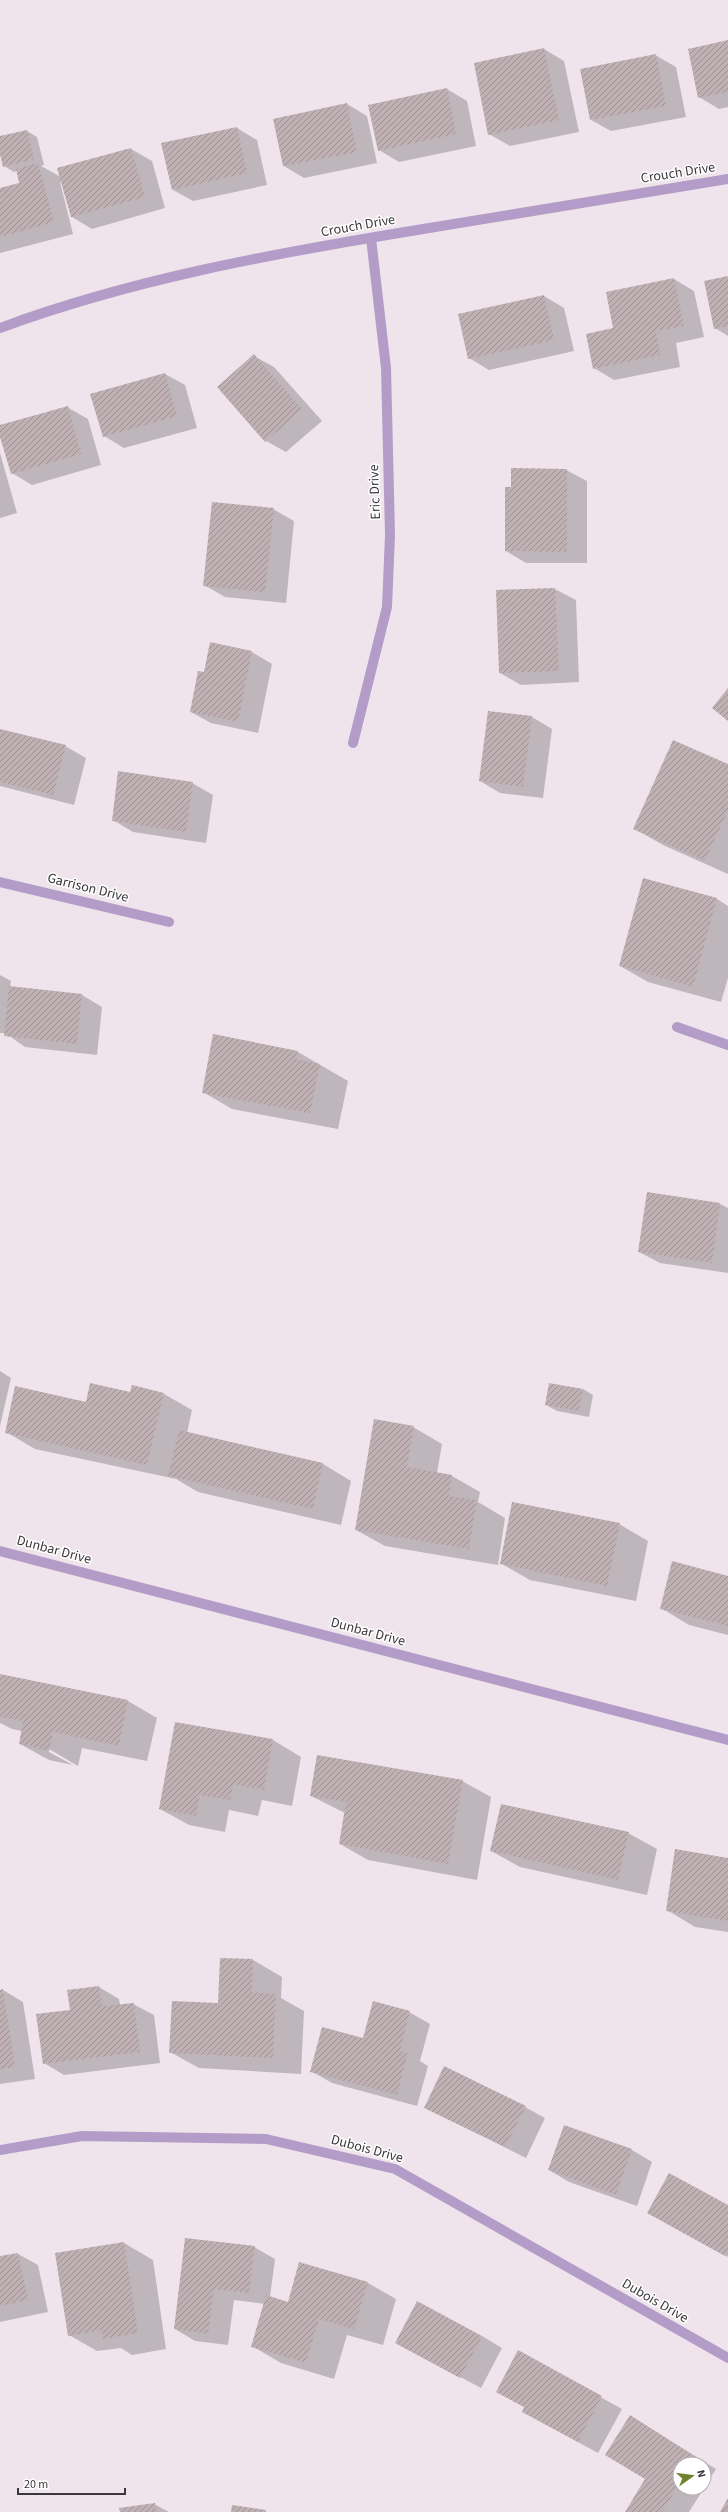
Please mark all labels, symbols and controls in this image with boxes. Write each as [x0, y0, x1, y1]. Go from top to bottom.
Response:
street label: Crouch Drive [639, 157, 717, 189]
street label: Crouch Drive [319, 210, 397, 242]
street label: Eric Drive [364, 464, 386, 520]
street label: Garrison Drive [45, 868, 131, 908]
street label: Dunbar Drive [14, 1530, 94, 1570]
street label: Dunbar Drive [328, 1612, 408, 1652]
street label: Dubois Drive [329, 2130, 405, 2168]
street label: Dubois Drive [618, 2274, 692, 2328]
north arrow [672, 2456, 712, 2496]
text: N [693, 2468, 709, 2479]
scale bar [18, 2470, 125, 2496]
text: 20 m [24, 2476, 48, 2493]

